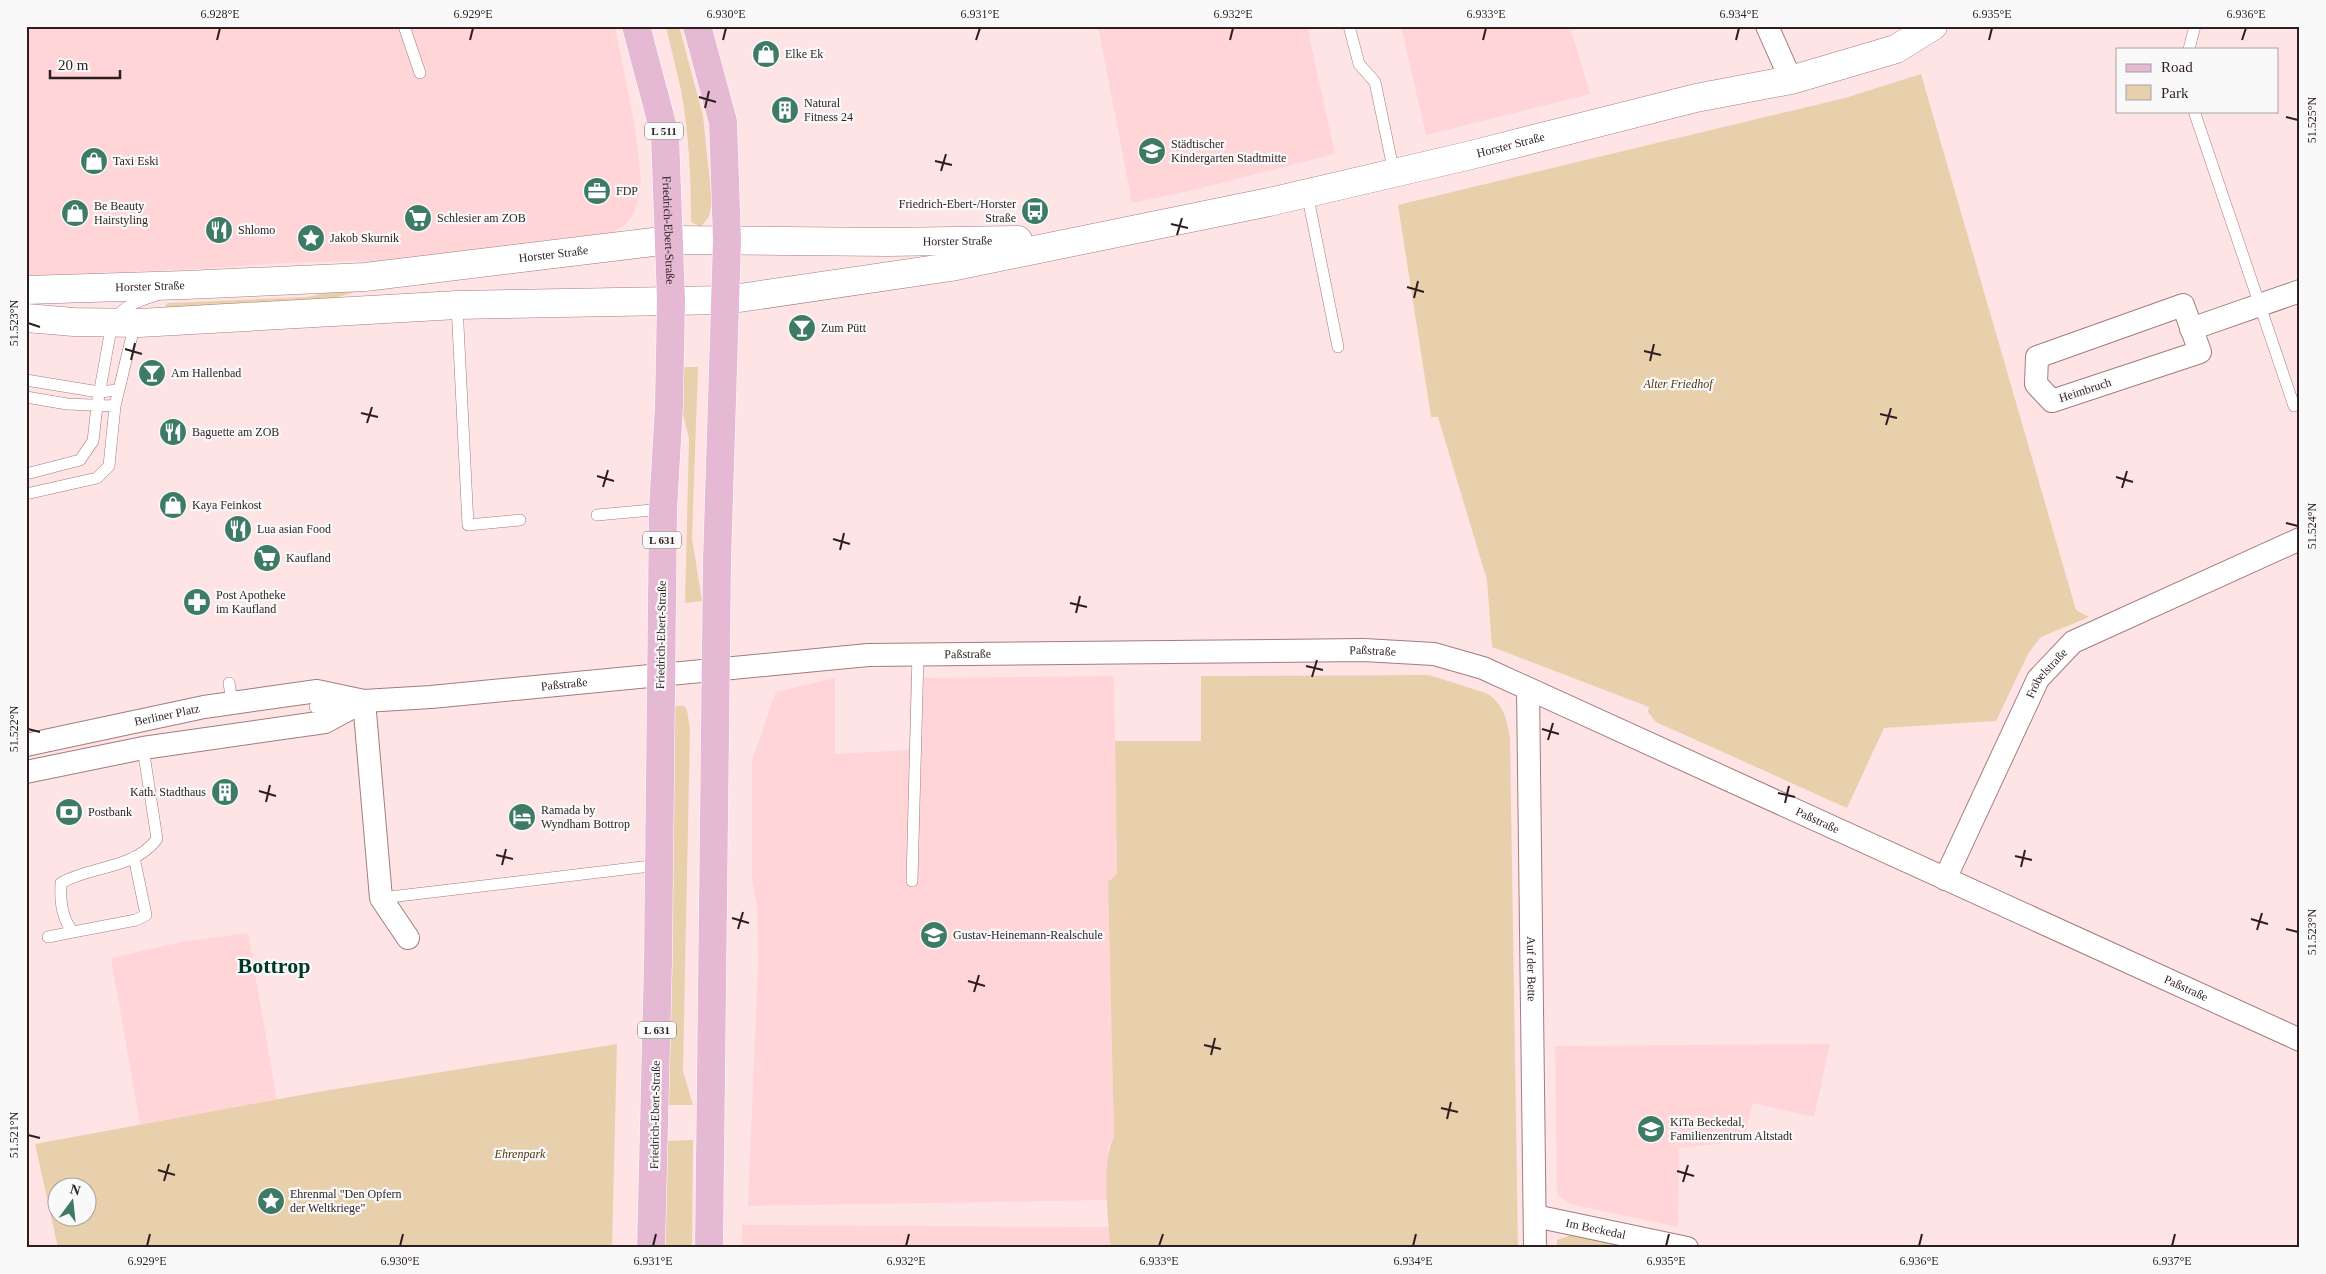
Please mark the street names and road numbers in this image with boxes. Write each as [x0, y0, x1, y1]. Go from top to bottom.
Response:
road number: L 511 [645, 122, 683, 140]
street label: Horster Straße [1475, 130, 1546, 160]
street label: Friedrich-Ebert-Straße [659, 176, 677, 285]
street label: Horster Straße [923, 233, 992, 248]
street label: Horster Straße [518, 243, 589, 265]
street label: Horster Straße [115, 278, 185, 294]
street label: Heimbruch [2057, 375, 2113, 405]
road number: L 631 [643, 532, 681, 548]
street label: Friedrich-Ebert-Straße [653, 581, 669, 689]
street label: Paßstraße [1349, 643, 1396, 659]
street label: Fröbelstraße [2023, 646, 2070, 701]
street label: Paßstraße [944, 647, 991, 661]
street label: Paßstraße [540, 675, 588, 693]
street label: Berliner Platz [133, 701, 201, 729]
street label: Paßstraße [1793, 804, 1842, 836]
street label: Auf der Bette [1524, 936, 1539, 1002]
street label: Paßstraße [2162, 972, 2210, 1004]
road number: L 631 [638, 1022, 676, 1038]
street label: Friedrich-Ebert-Straße [647, 1061, 663, 1169]
street label: Im Beckedal [1564, 1216, 1628, 1242]

